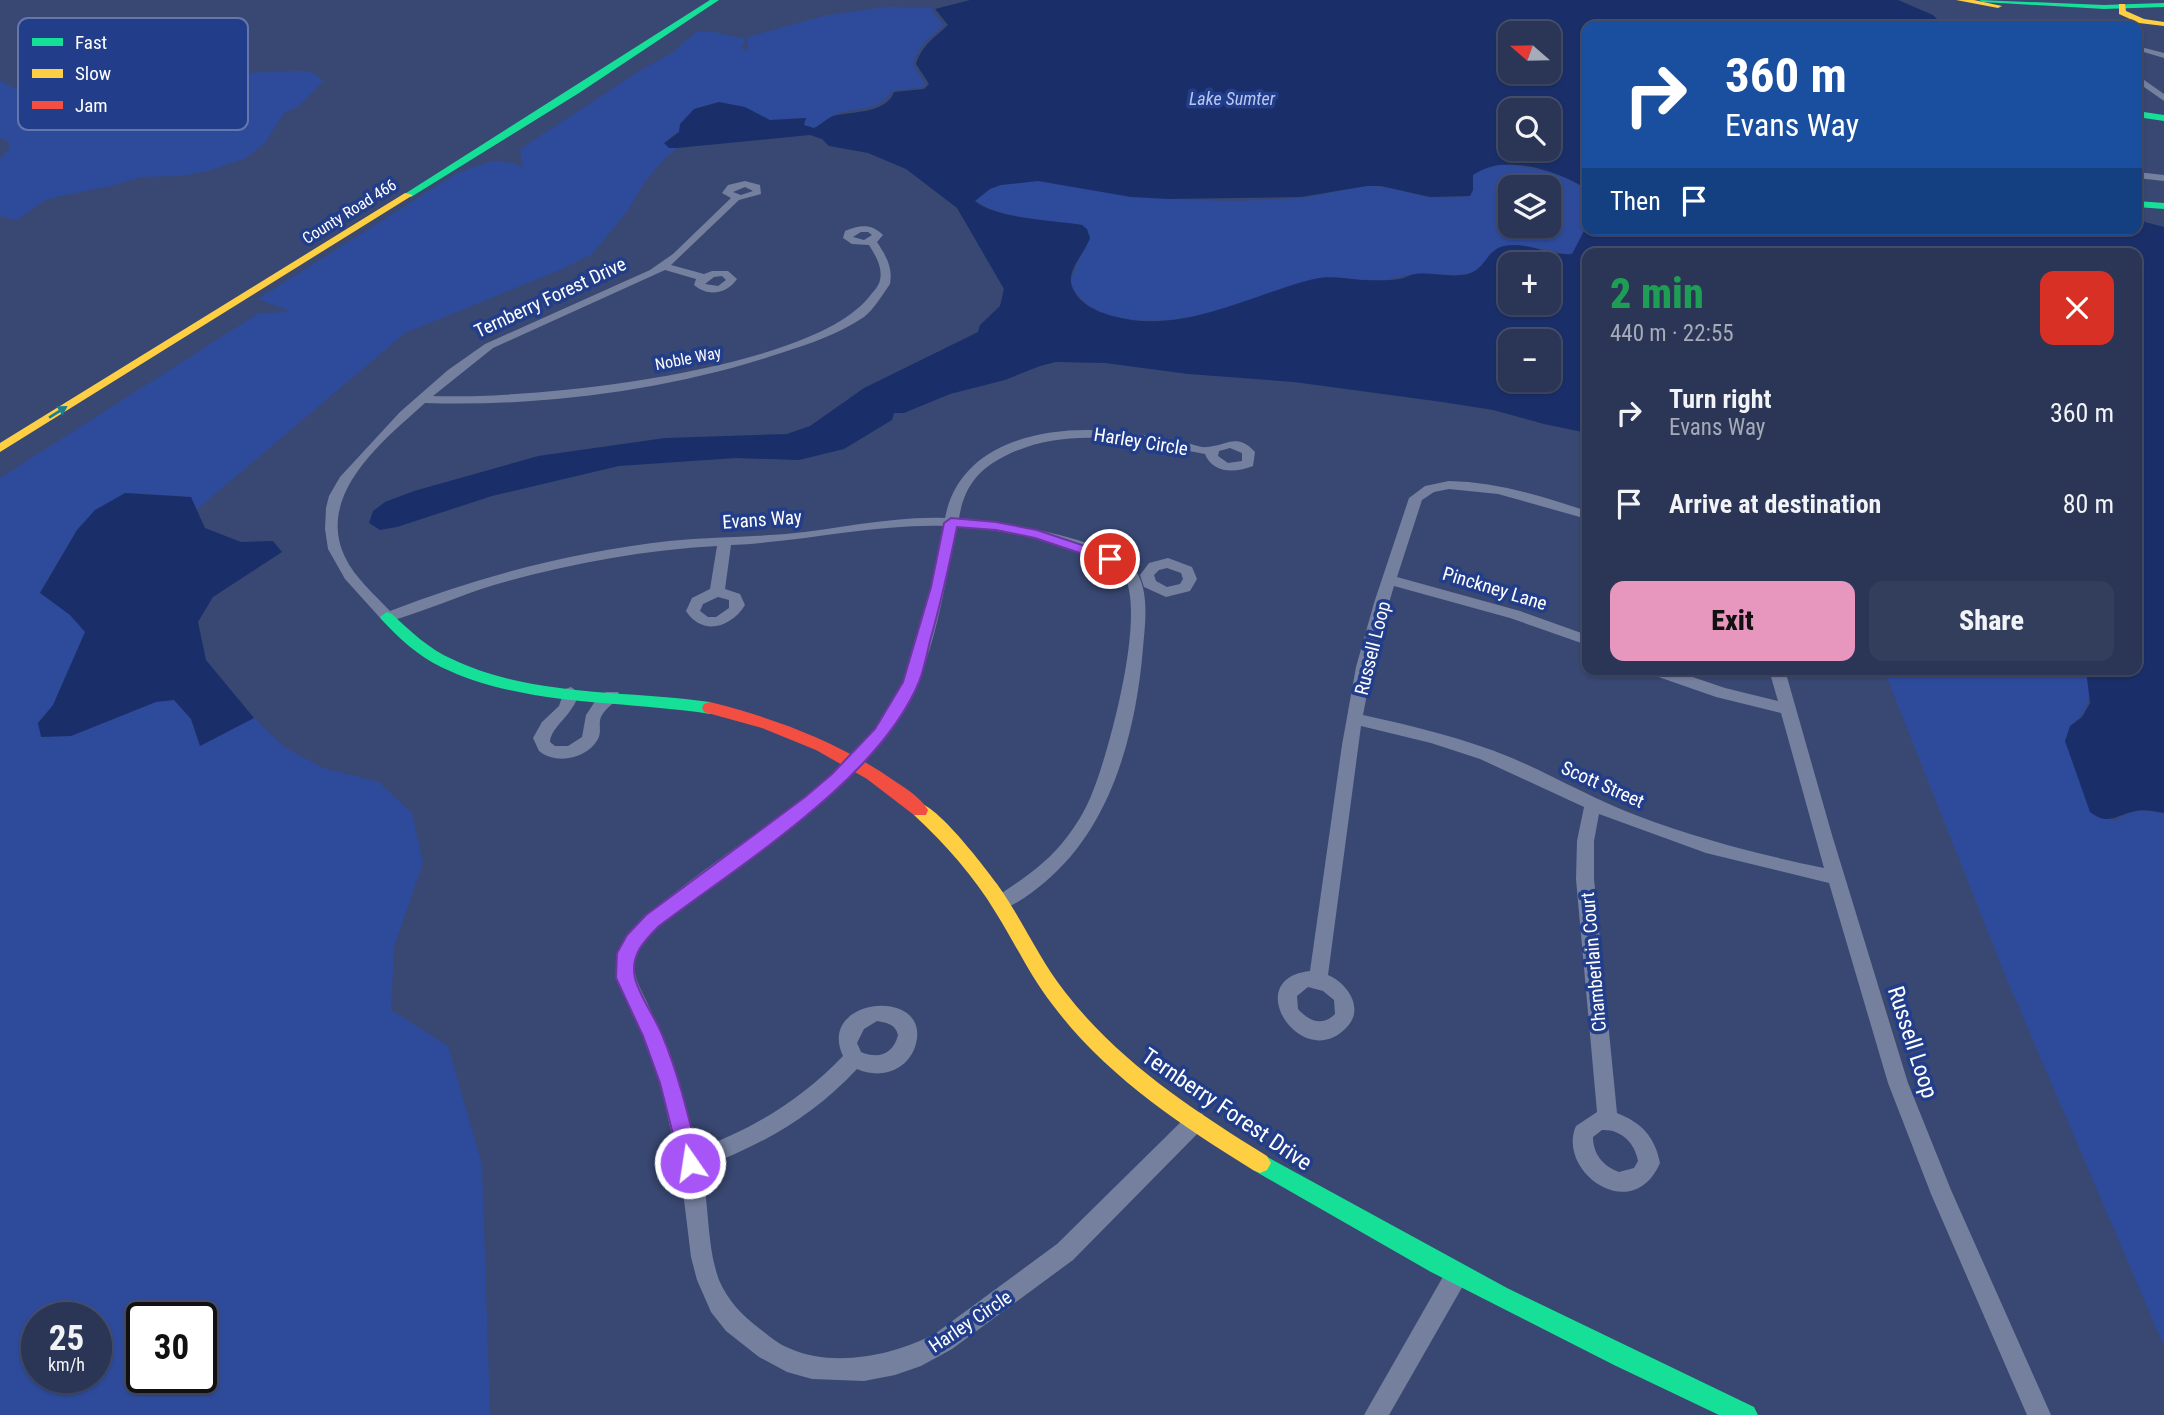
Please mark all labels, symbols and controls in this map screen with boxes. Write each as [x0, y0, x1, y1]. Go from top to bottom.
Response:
legend [18, 18, 248, 130]
north arrow [1498, 21, 1561, 84]
map controls [1498, 21, 1561, 392]
text: Fast [75, 31, 107, 54]
text: 360 m [1725, 47, 1847, 104]
icon: right [1610, 49, 1701, 140]
text: Slow [75, 62, 111, 85]
water label: Lake Sumter [1189, 88, 1276, 109]
text: Jam [75, 94, 108, 117]
button: search [1498, 98, 1561, 161]
text: Evans Way [1725, 106, 1859, 144]
street label: County Road 466 [299, 175, 400, 248]
button: layers [1498, 175, 1561, 238]
icon: arrive [1675, 182, 1713, 220]
text: Then [1610, 186, 1661, 216]
street label: Ternberry Forest Drive [471, 252, 630, 343]
button: + [1498, 252, 1561, 315]
text: 2 min [1610, 269, 1704, 318]
button: close [2040, 271, 2114, 345]
text: 440 m · 22:55 [1610, 320, 1734, 347]
button: − [1498, 329, 1561, 392]
street label: Noble Way [653, 343, 723, 374]
text: Turn right [1669, 384, 1771, 414]
icon: right [1610, 394, 1648, 432]
text: 360 m [2050, 398, 2114, 428]
one-way arrow [48, 406, 68, 419]
text: Evans Way [1669, 414, 1765, 441]
street label: Harley Circle [1092, 423, 1190, 460]
icon: arrive [1610, 485, 1648, 523]
text: Arrive at destination [1669, 489, 1881, 519]
text: 80 m [2063, 489, 2114, 519]
street label: Evans Way [722, 505, 803, 534]
pin [1080, 529, 1140, 589]
icon: arrive [1091, 540, 1129, 578]
street label: Pinckney Lane [1440, 562, 1550, 615]
button: Exit [1610, 581, 1855, 661]
button: Share [1869, 581, 2114, 661]
street label: Russell Loop [1350, 599, 1395, 698]
street label: Scott Street [1558, 756, 1648, 813]
street label: Chamberlain Court [1576, 891, 1611, 1033]
street label: Russell Loop [1882, 983, 1943, 1102]
street label: Ternberry Forest Drive [1137, 1042, 1317, 1176]
position arrow [653, 1126, 727, 1200]
street label: Harley Circle [925, 1285, 1016, 1357]
speed limit sign: 30 [126, 1302, 217, 1393]
text: 25 [49, 1318, 84, 1359]
text: km/h [48, 1354, 85, 1375]

